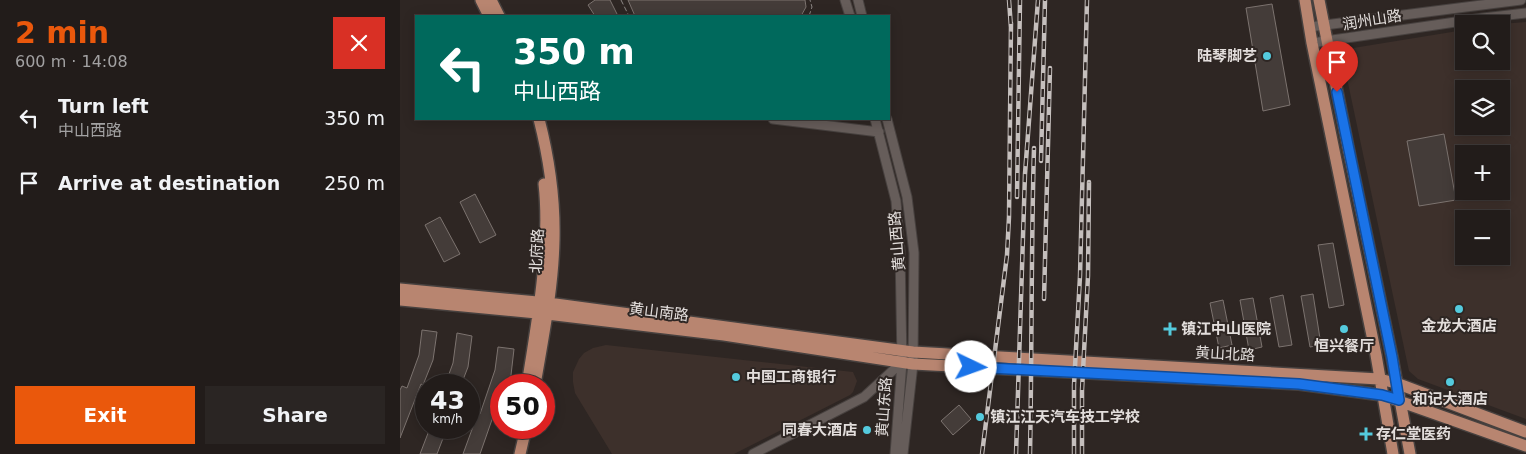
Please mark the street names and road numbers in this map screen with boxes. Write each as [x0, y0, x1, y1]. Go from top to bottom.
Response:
street label: 润州山路 [1341, 6, 1403, 34]
street label: 黄山西路 [885, 210, 909, 272]
street label: 北府路 [527, 228, 547, 274]
street label: 黄山南路 [628, 299, 690, 325]
street label: 黄山北路 [1195, 343, 1255, 365]
street label: 黄山东路 [873, 376, 895, 438]

